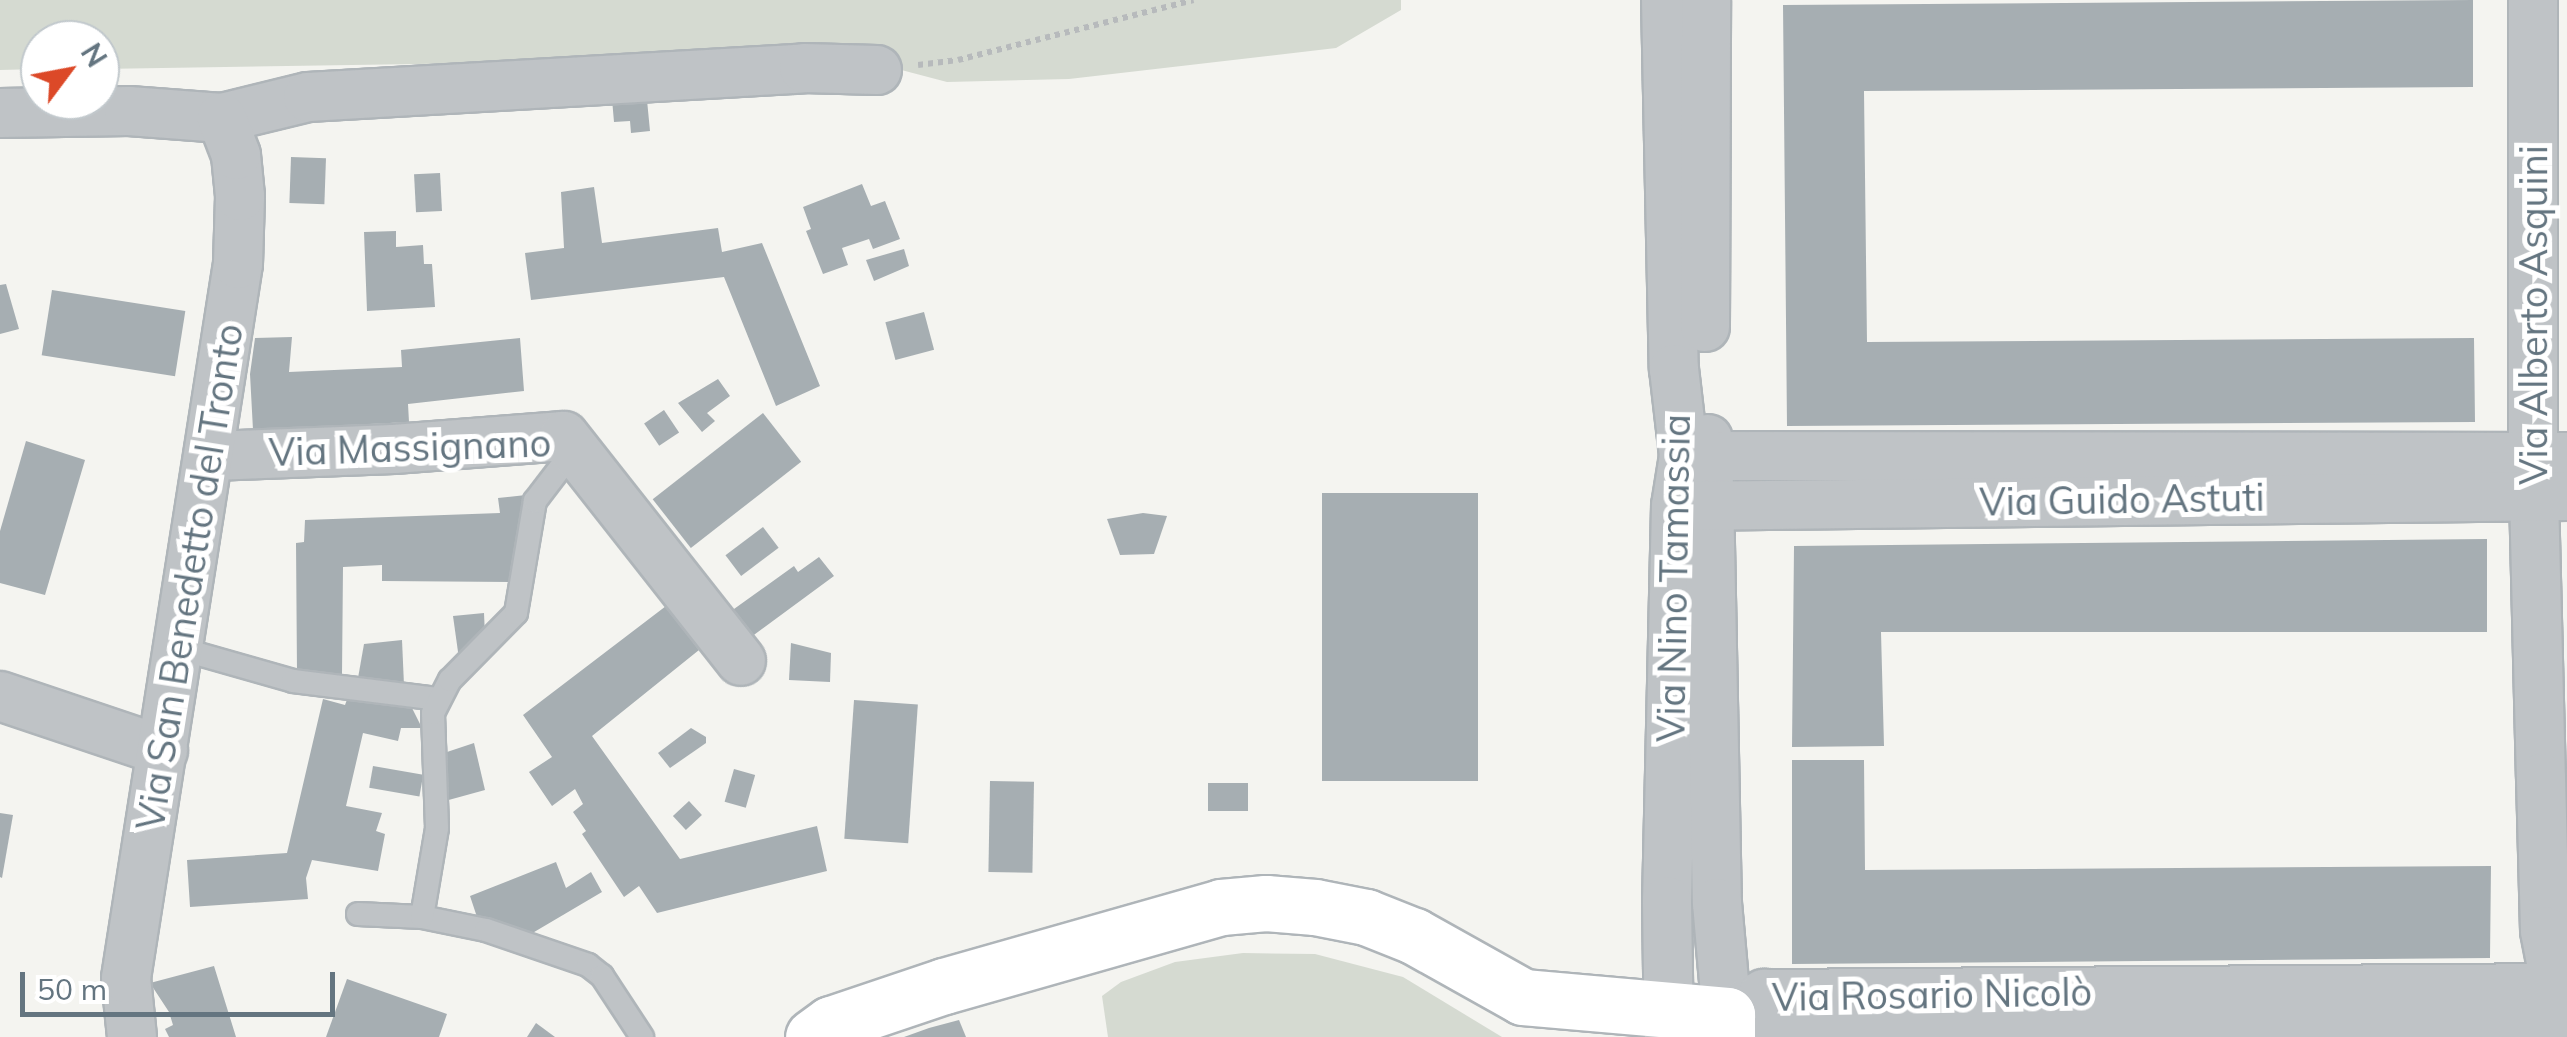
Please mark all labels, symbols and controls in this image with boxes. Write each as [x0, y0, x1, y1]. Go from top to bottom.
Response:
north arrow [20, 20, 120, 120]
text: N [74, 37, 115, 73]
street label: Via Alberto Asquini [2511, 145, 2557, 485]
street label: Via San Benedetto del Tronto [127, 320, 253, 834]
street label: Via Nino Tamassia [1648, 414, 1700, 742]
street label: Via Massignano [268, 420, 552, 476]
street label: Via Guido Astuti [1979, 475, 2265, 525]
scale bar [25, 952, 340, 1014]
street label: Via Rosario Nicolò [1772, 969, 2092, 1021]
text: 50 m [37, 970, 107, 1008]

